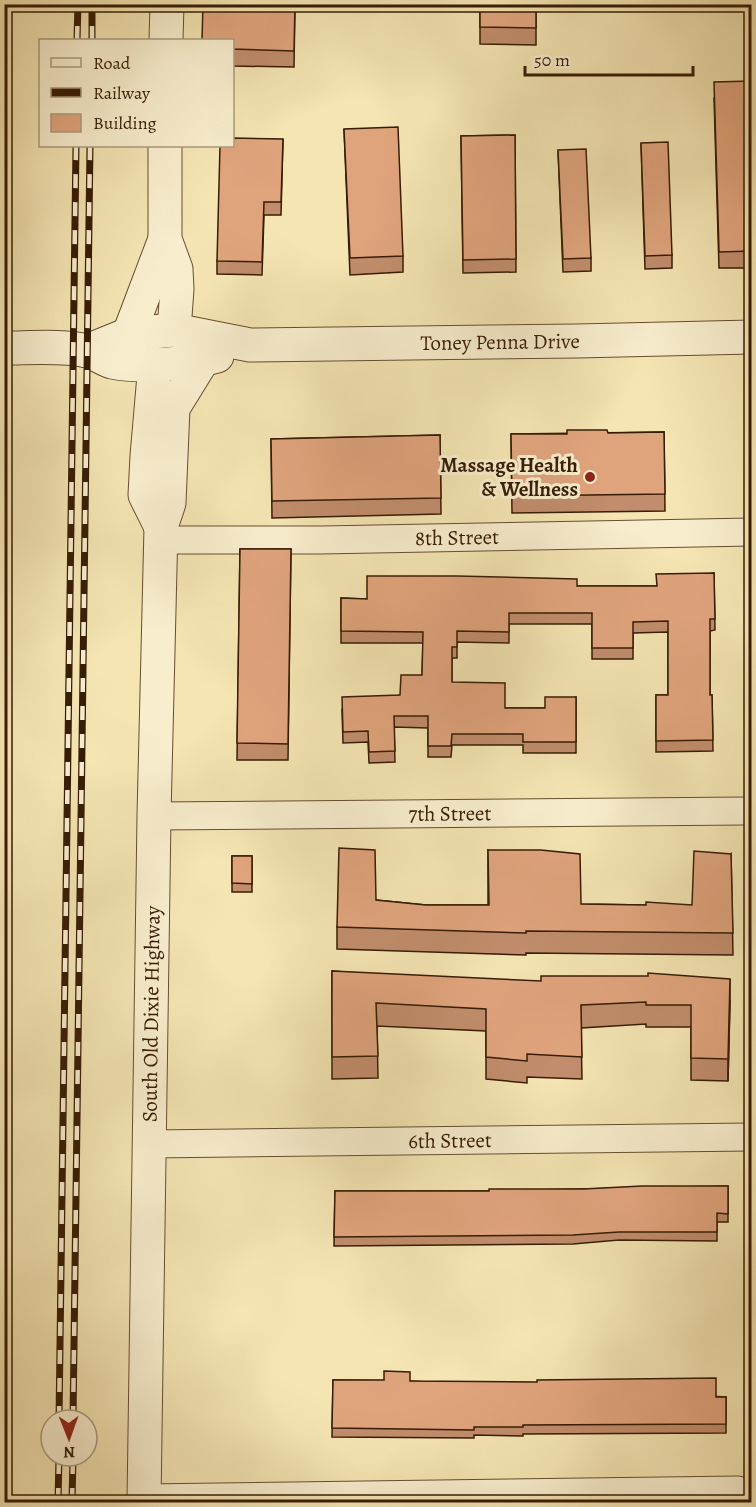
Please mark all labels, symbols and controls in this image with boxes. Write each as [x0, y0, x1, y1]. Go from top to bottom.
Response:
legend [39, 39, 234, 147]
scale bar [525, 39, 693, 77]
text: 50 m [534, 48, 570, 72]
text: Road [93, 51, 131, 75]
text: Railway [93, 81, 151, 105]
text: Building [93, 111, 157, 135]
street label: Toney Penna Drive [420, 327, 580, 357]
place label: Massage Health & Wellness [440, 451, 578, 503]
marker: Massage Health & Wellness [583, 470, 597, 484]
street label: 8th Street [415, 523, 499, 552]
street label: 7th Street [408, 799, 492, 828]
street label: South Old Dixie Highway [136, 905, 167, 1122]
street label: 6th Street [408, 1126, 492, 1155]
north arrow [39, 1408, 99, 1468]
text: N [63, 1441, 75, 1463]

